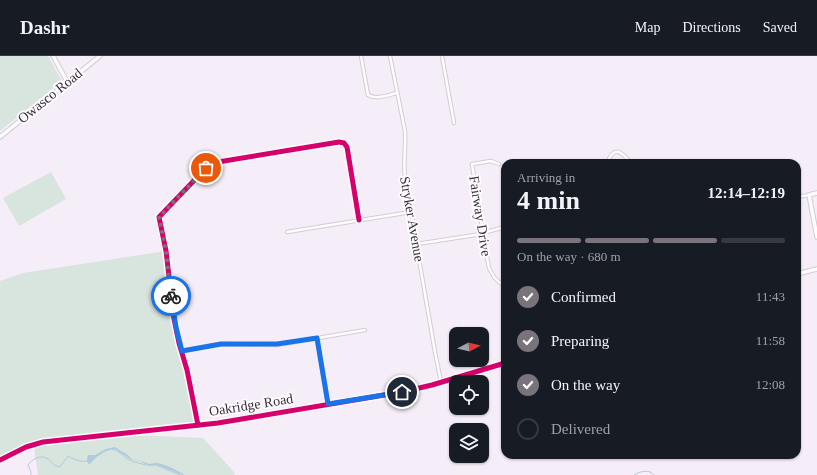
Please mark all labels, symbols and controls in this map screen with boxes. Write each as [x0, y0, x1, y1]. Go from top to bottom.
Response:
text: Dashr [20, 17, 70, 38]
text: Map [635, 20, 660, 35]
text: Directions [682, 20, 741, 35]
text: Saved [763, 20, 797, 35]
street label: Owasco Road [15, 66, 85, 126]
pin [189, 151, 223, 185]
icon: bag [195, 157, 217, 179]
text: Arriving in [517, 170, 575, 185]
street label: Stryker Avenue [397, 175, 427, 263]
street label: Fairway Drive [466, 175, 494, 257]
text: 12:14–12:19 [708, 185, 785, 201]
text: 4 min [517, 186, 580, 215]
text: On the way · 680 m [517, 249, 621, 264]
courier [151, 276, 191, 316]
icon: bike [160, 285, 182, 307]
icon: check [517, 286, 539, 308]
text: Confirmed [551, 289, 616, 305]
text: 11:43 [756, 289, 785, 304]
north arrow [449, 327, 489, 367]
map controls [449, 327, 489, 463]
icon: check [517, 330, 539, 352]
text: Preparing [551, 333, 609, 349]
text: 11:58 [756, 333, 785, 348]
icon: check [517, 374, 539, 396]
pin [385, 375, 419, 409]
button: locate [449, 375, 489, 415]
text: On the way [551, 377, 620, 393]
text: 12:08 [755, 377, 785, 392]
icon: home [391, 381, 413, 403]
street label: Oakridge Road [208, 391, 294, 419]
text: Delivered [551, 421, 610, 437]
button: layers [449, 423, 489, 463]

